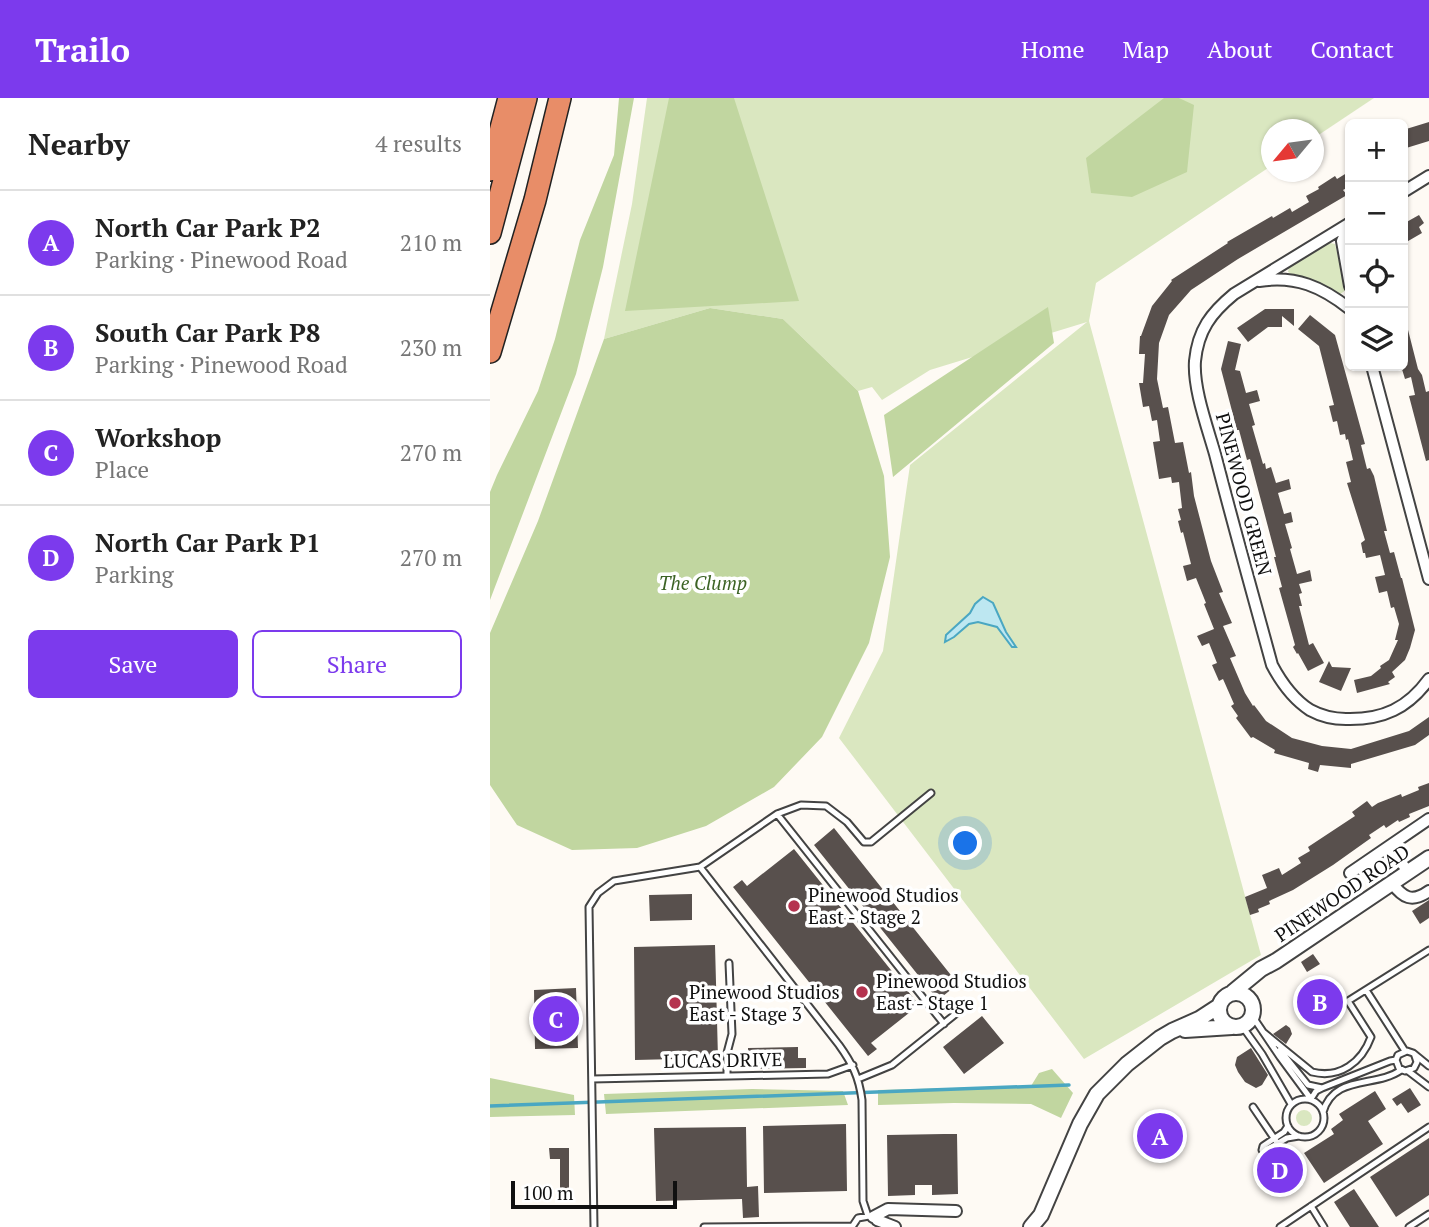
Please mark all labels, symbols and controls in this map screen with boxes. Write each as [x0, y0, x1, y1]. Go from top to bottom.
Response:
text: Trailo [35, 28, 130, 71]
text: Home [1021, 33, 1085, 65]
text: Map [1123, 33, 1169, 65]
text: About [1207, 33, 1273, 65]
text: Contact [1311, 33, 1394, 65]
north arrow [1261, 119, 1324, 182]
map controls [1345, 119, 1408, 371]
button: + [1345, 119, 1408, 182]
text: Nearby [28, 124, 130, 164]
text: 4 results [375, 128, 462, 159]
button: − [1345, 182, 1408, 245]
text: North Car Park P2 [95, 210, 321, 244]
text: A [43, 227, 59, 258]
text: 210 m [400, 227, 462, 258]
text: Parking · Pinewood Road [95, 244, 348, 275]
button: locate [1345, 245, 1408, 308]
button: layers [1345, 308, 1408, 371]
text: South Car Park P8 [95, 315, 321, 349]
text: B [44, 332, 58, 363]
text: 230 m [400, 332, 462, 363]
text: Parking · Pinewood Road [95, 349, 348, 380]
street label: PINEWOOD GREEN [1211, 410, 1278, 578]
text: Workshop [95, 420, 221, 454]
text: C [44, 437, 59, 468]
text: 270 m [400, 437, 462, 468]
text: Place [95, 454, 149, 485]
text: North Car Park P1 [95, 525, 321, 559]
text: D [43, 542, 59, 573]
text: 270 m [400, 542, 462, 573]
text: Parking [95, 559, 174, 590]
park label: The Clump [659, 570, 747, 595]
button: Save [28, 630, 238, 698]
button: Share [252, 630, 462, 698]
your location [948, 826, 982, 860]
street label: PINEWOOD ROAD [1270, 838, 1414, 947]
place label: Pinewood Studios East - Stage 2 [808, 882, 959, 929]
marker: Pinewood Studios East - Stage 2 [786, 898, 802, 914]
place label: Pinewood Studios East - Stage 1 [876, 968, 1027, 1015]
pin: B [1297, 976, 1343, 1028]
place label: Pinewood Studios East - Stage 3 [689, 979, 840, 1026]
marker: Pinewood Studios East - Stage 1 [854, 984, 870, 1000]
pin: C [533, 993, 579, 1045]
marker: Pinewood Studios East - Stage 3 [667, 995, 683, 1011]
street label: LUCAS DRIVE [663, 1046, 783, 1073]
pin: A [1137, 1110, 1183, 1162]
pin: D [1257, 1144, 1303, 1196]
scale bar [511, 1178, 677, 1210]
text: 100 m [522, 1180, 573, 1205]

